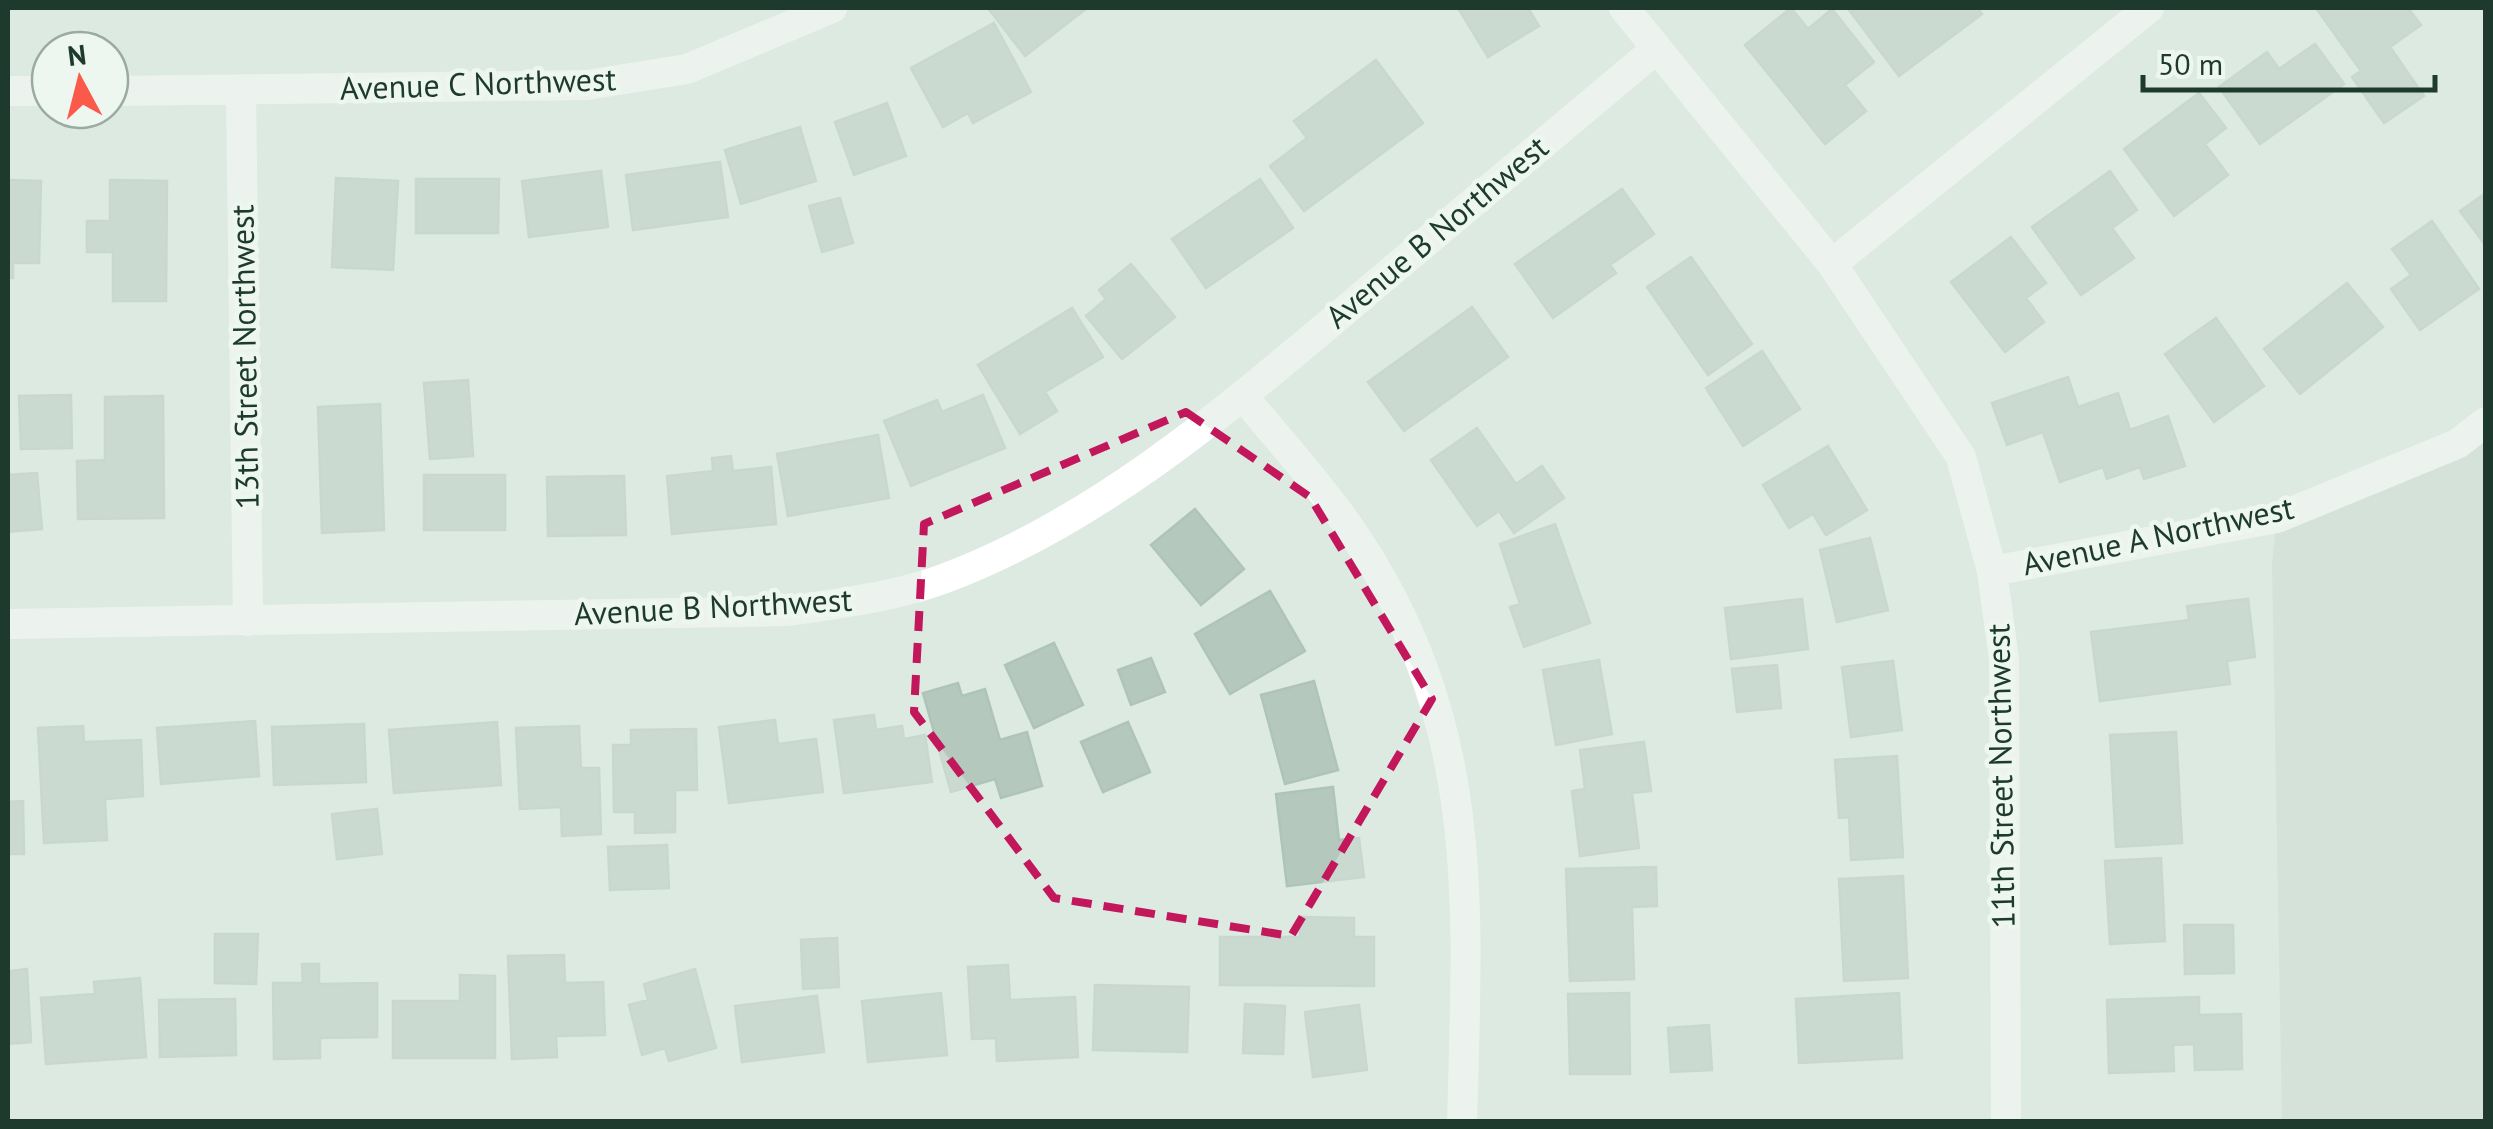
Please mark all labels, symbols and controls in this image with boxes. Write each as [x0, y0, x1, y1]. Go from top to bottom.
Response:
north arrow [30, 30, 130, 130]
scale bar [2143, 30, 2436, 92]
text: N [66, 35, 88, 74]
text: 50 m [2158, 44, 2223, 83]
street label: Avenue C Northwest [339, 57, 617, 109]
street label: Avenue B Northwest [1316, 126, 1557, 337]
street label: 13th Street Northwest [220, 204, 268, 510]
street label: Avenue A Northwest [2018, 486, 2297, 584]
street label: Avenue B Northwest [573, 578, 853, 634]
street label: 11th Street Northwest [1976, 623, 2024, 929]

